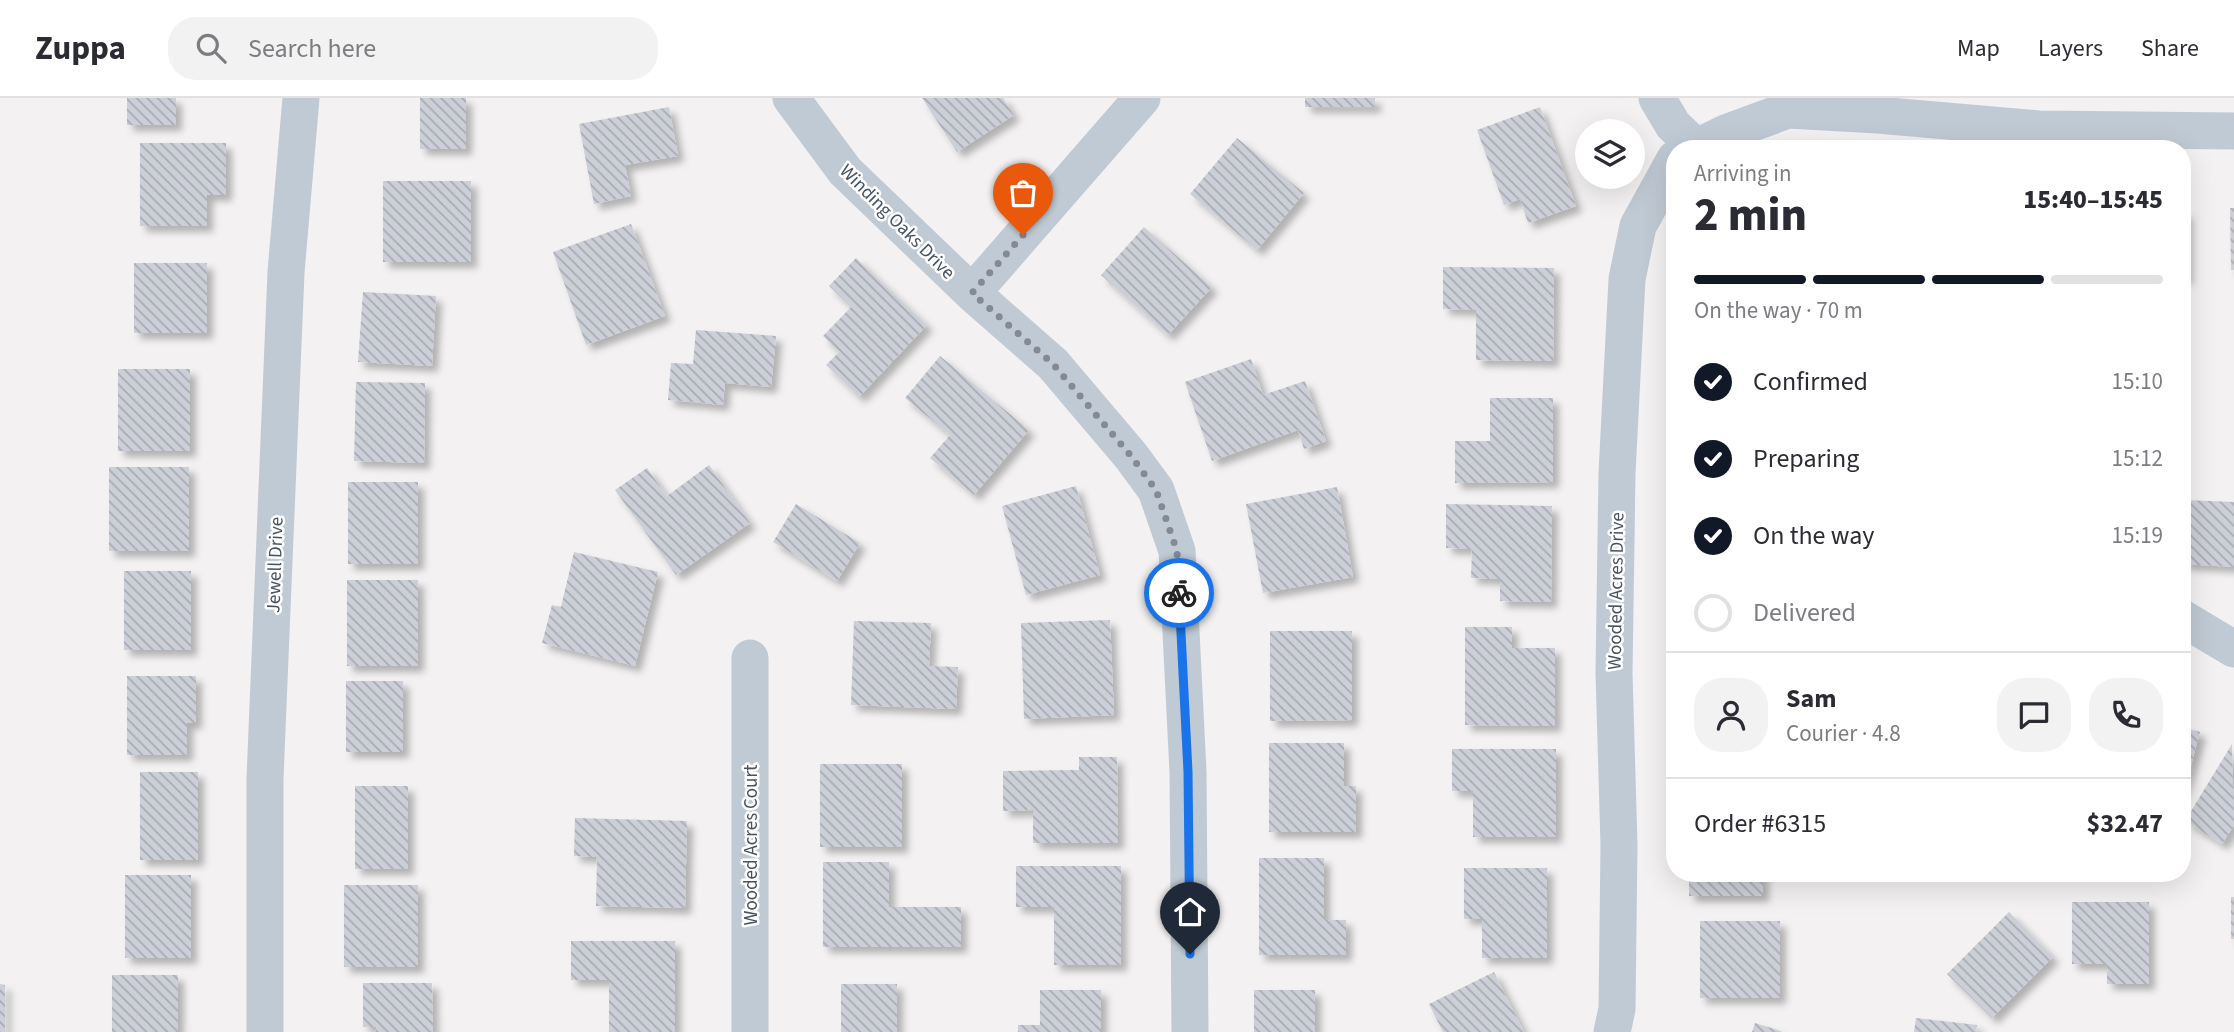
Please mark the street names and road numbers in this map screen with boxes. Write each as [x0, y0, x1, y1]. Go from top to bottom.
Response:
street label: Winding Oaks Drive [833, 158, 961, 286]
street label: Wooded Acres Drive [1602, 512, 1631, 670]
street label: Jewell Drive [260, 516, 291, 614]
street label: Wooded Acres Court [738, 764, 765, 925]

